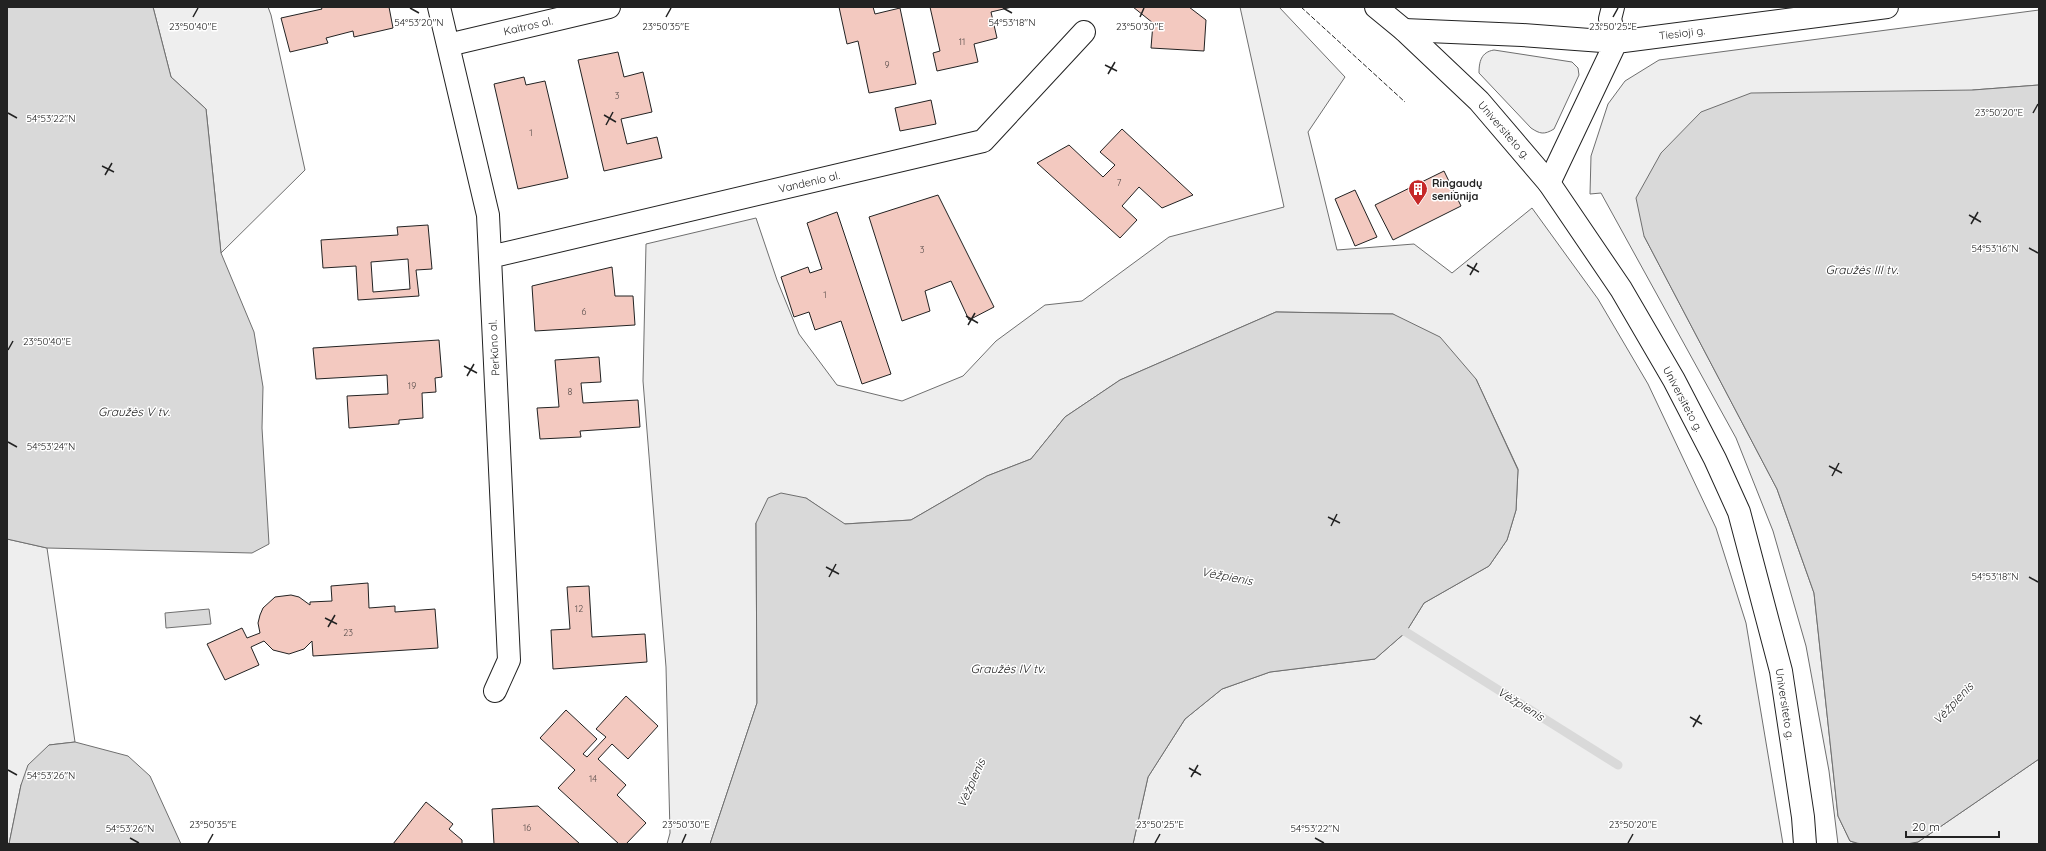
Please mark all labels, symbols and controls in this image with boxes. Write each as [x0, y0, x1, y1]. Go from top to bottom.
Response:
street label: Kaitros al. [502, 14, 554, 38]
text: 54°53'20"N [394, 16, 444, 29]
text: 54°53'18"N [989, 16, 1035, 29]
text: 23°50'40"E [169, 20, 217, 33]
text: 23°50'35"E [642, 20, 690, 33]
text: 23°50'30"E [1116, 20, 1164, 33]
text: 23°50'25"E [1589, 20, 1637, 33]
street label: Tiesioji g. [1658, 23, 1706, 43]
house number: 11 [959, 36, 965, 47]
house number: 9 [884, 59, 890, 70]
house number: 3 [615, 90, 620, 101]
street label: Universiteto g. [1475, 98, 1533, 162]
text: 23°50'20"E [1975, 106, 2024, 119]
text: 54°53'22"N [27, 112, 75, 125]
house number: 1 [529, 127, 533, 138]
street label: Vandenio al. [777, 168, 841, 196]
place label: Ringaudų seniūnija [1432, 176, 1482, 203]
house number: 7 [1117, 177, 1122, 188]
building icon: Ringaudų seniūnija [1407, 178, 1429, 206]
text: 54°53'16"N [1972, 242, 2018, 255]
house number: 3 [920, 244, 925, 255]
water label: Graužės III tv. [1825, 262, 1899, 277]
house number: 1 [823, 289, 827, 300]
house number: 6 [582, 306, 587, 317]
street label: Perkūno al. [486, 320, 502, 376]
text: 23°50'40"E [23, 335, 71, 348]
street label: Universiteto g. [1660, 364, 1706, 434]
house number: 19 [408, 380, 416, 391]
house number: 8 [568, 386, 573, 397]
water label: Graužės V tv. [98, 404, 170, 419]
text: 54°53'24"N [27, 440, 75, 453]
water label: Vėžpienis [1200, 564, 1255, 589]
text: 54°53'18"N [1972, 570, 2018, 583]
house number: 12 [575, 603, 583, 614]
house number: 23 [343, 627, 353, 638]
water label: Graužės IV tv. [970, 661, 1046, 676]
street label: Universiteto g. [1772, 667, 1798, 741]
water label: Vėžpienis [1930, 678, 1977, 727]
water label: Vėžpienis [1495, 684, 1548, 725]
water label: Vėžpienis [954, 755, 989, 810]
text: 54°53'26"N [27, 769, 75, 782]
house number: 14 [589, 773, 597, 784]
scale bar [1906, 813, 1999, 839]
text: 23°50'35"E [189, 818, 237, 831]
text: 23°50'30"E [662, 818, 710, 831]
text: 23°50'25"E [1136, 818, 1184, 831]
text: 23°50'20"E [1609, 818, 1658, 831]
text: 20 m [1912, 819, 1940, 834]
text: 54°53'26"N [106, 822, 154, 835]
house number: 16 [523, 822, 531, 833]
text: 54°53'22"N [1291, 822, 1339, 835]

